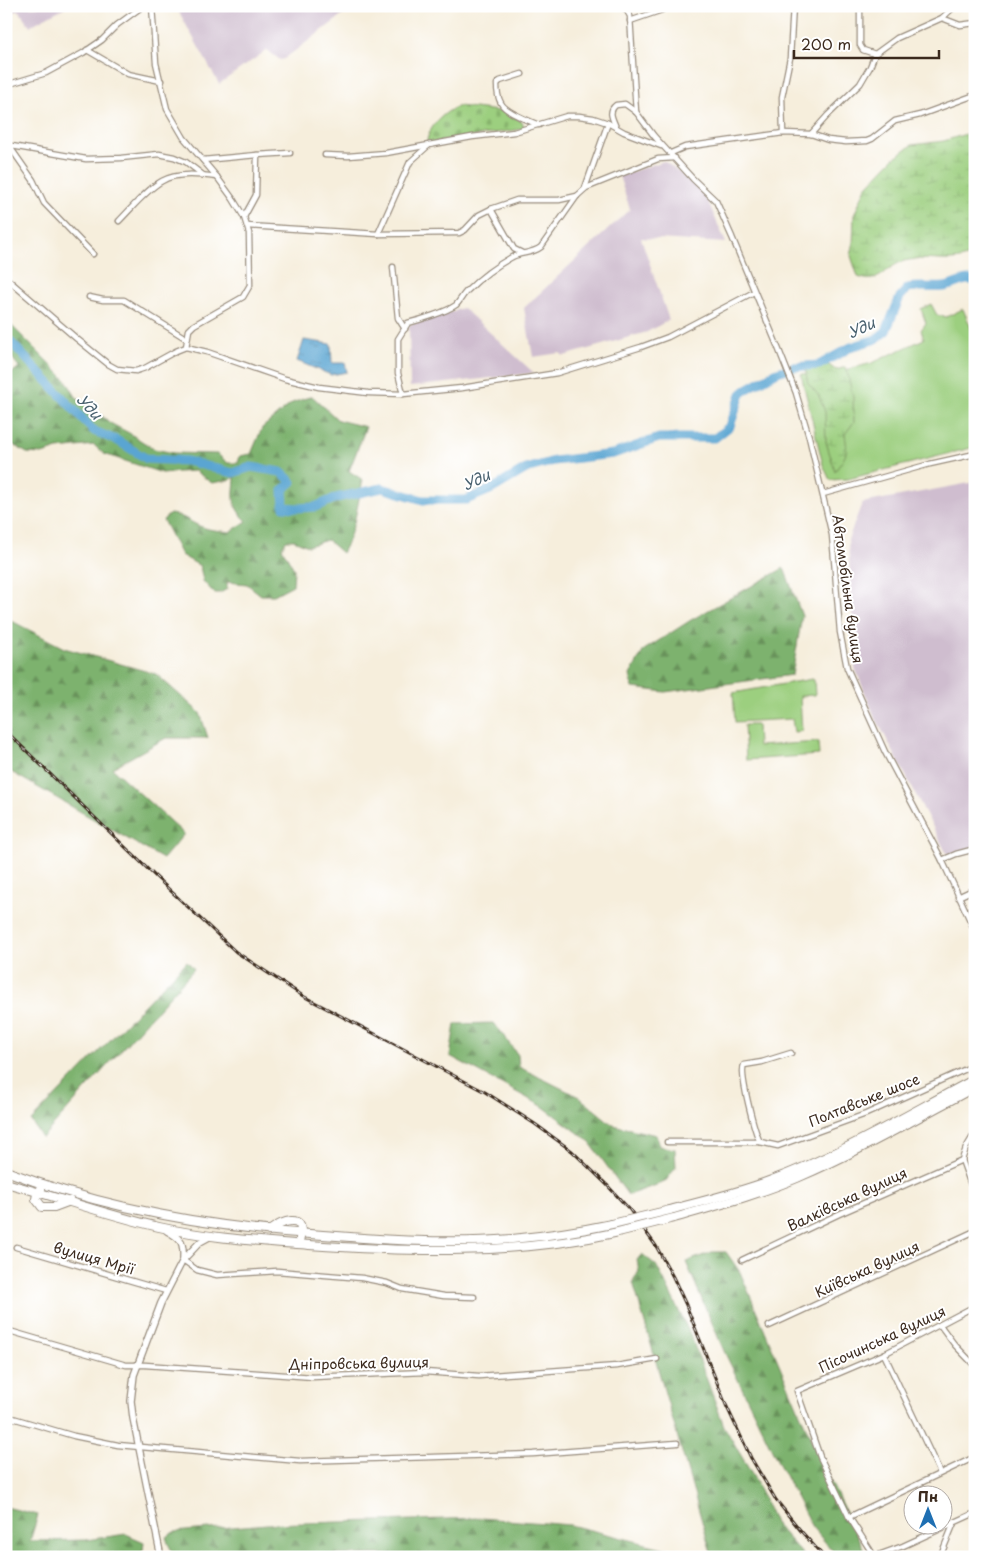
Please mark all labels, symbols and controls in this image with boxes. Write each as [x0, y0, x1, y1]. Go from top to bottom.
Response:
scale bar [794, 28, 938, 60]
text: 200 m [801, 32, 851, 55]
water label: Уди [844, 310, 880, 343]
water label: Уди [72, 388, 109, 425]
water label: Уди [459, 462, 495, 495]
street label: Автомобільна вулиця [827, 513, 869, 665]
street label: Полтавське шосе [805, 1068, 923, 1132]
street label: Валківська вулиця [784, 1162, 910, 1236]
street label: вулиця Мрії [51, 1236, 138, 1280]
street label: Київська вулиця [811, 1236, 923, 1302]
street label: Пісочинська вулиця [815, 1300, 949, 1378]
street label: Дніпровська вулиця [288, 1351, 429, 1375]
north arrow [904, 1486, 954, 1536]
text: Пн [918, 1486, 938, 1507]

